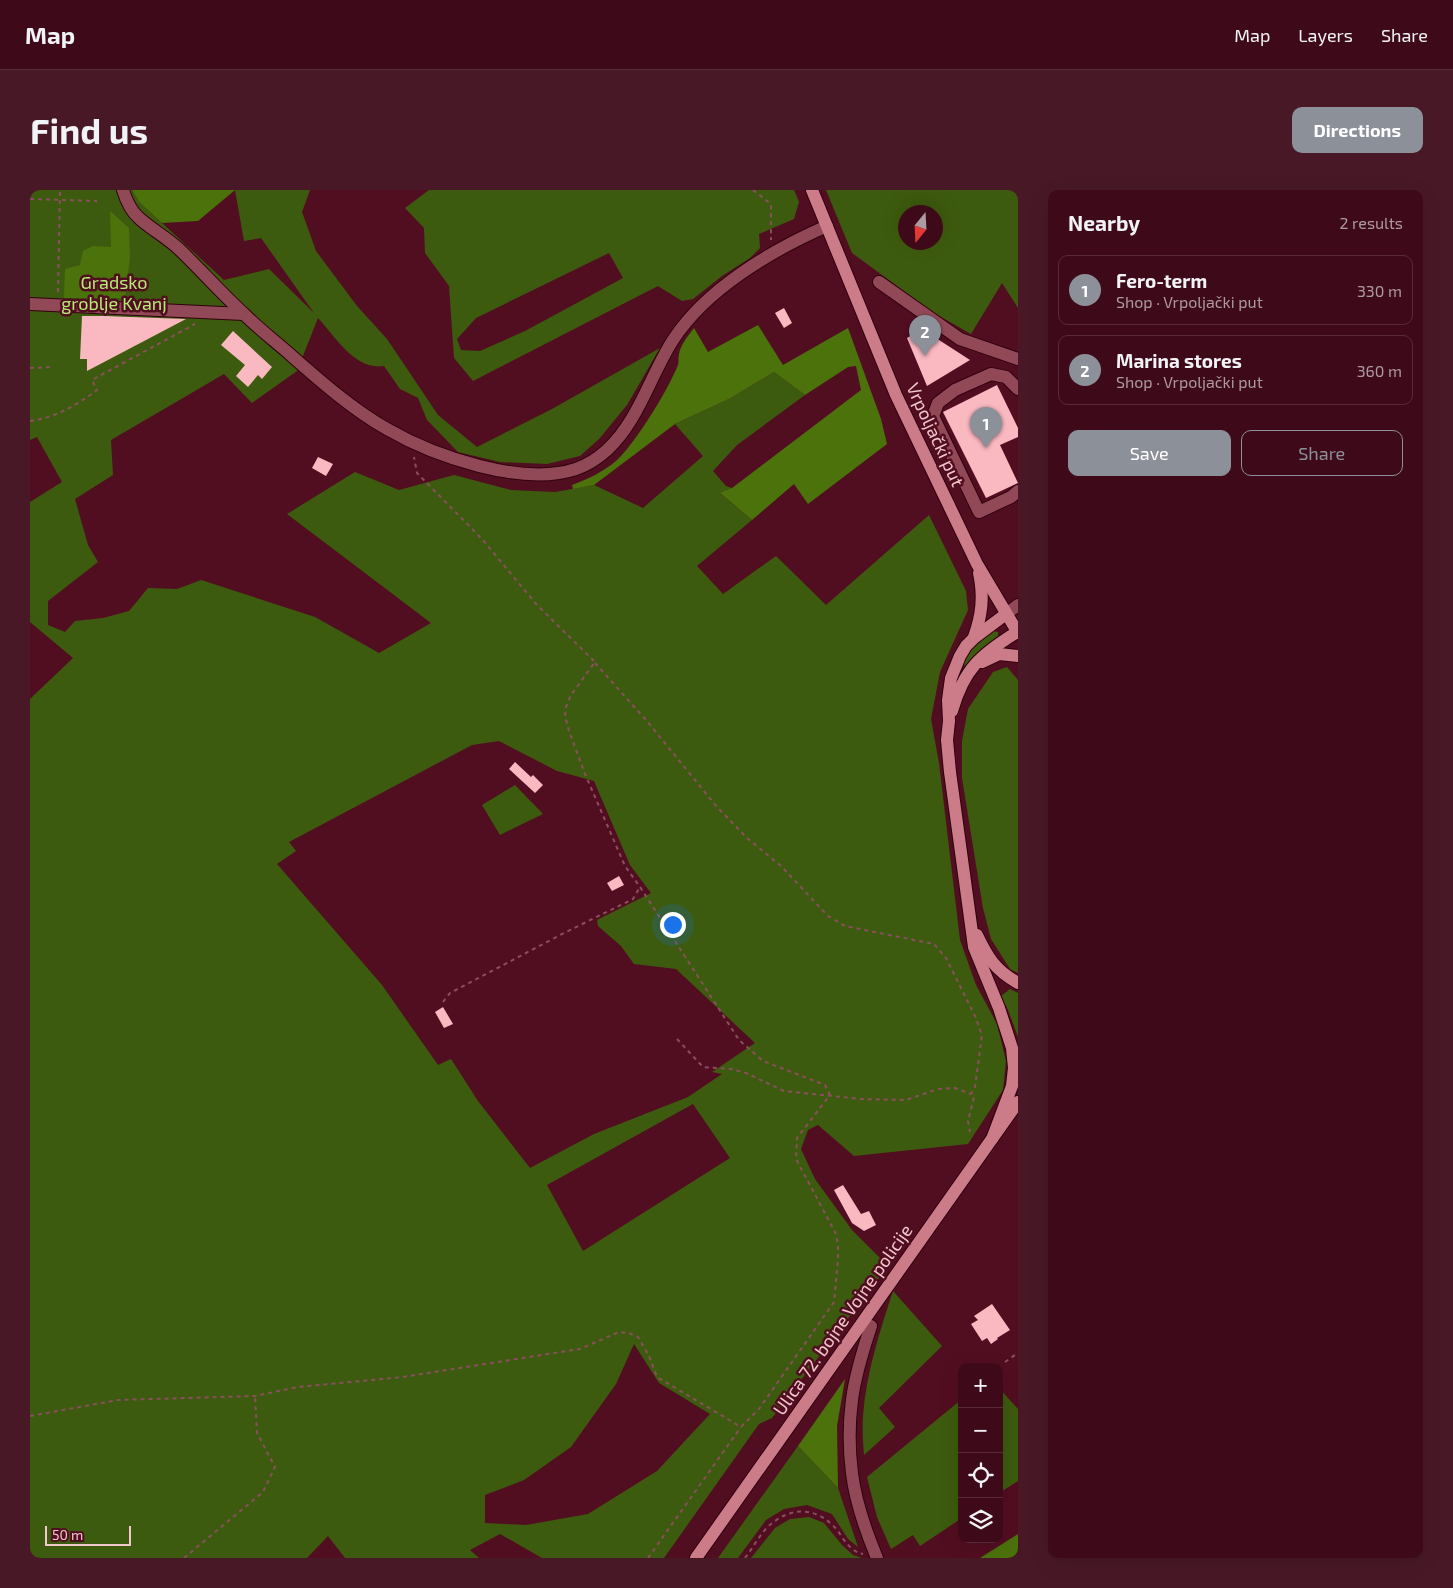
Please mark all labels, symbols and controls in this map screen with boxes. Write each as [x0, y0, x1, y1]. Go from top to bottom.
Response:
text: Map [25, 20, 75, 49]
text: Map [1234, 24, 1270, 46]
text: Layers [1298, 24, 1353, 46]
text: Share [1381, 24, 1428, 46]
button: Directions [1292, 107, 1423, 153]
text: Find us [30, 109, 148, 151]
north arrow [898, 205, 943, 250]
text: Nearby [1068, 210, 1140, 235]
text: 2 results [1340, 213, 1403, 232]
text: Fero-term [1116, 269, 1207, 292]
park label: Gradsko groblje Kvanj [61, 271, 167, 314]
text: 1 [1082, 281, 1088, 300]
text: 330 m [1357, 281, 1402, 300]
text: Shop · Vrpoljački put [1116, 292, 1263, 311]
pin: 2 [909, 315, 941, 356]
text: Marina stores [1116, 349, 1242, 372]
text: 2 [1080, 361, 1090, 380]
text: 360 m [1357, 361, 1402, 380]
text: Shop · Vrpoljački put [1116, 372, 1263, 391]
street label: Vrpoljački put [902, 379, 970, 490]
pin: 1 [970, 407, 1002, 448]
button: Save [1068, 430, 1231, 476]
button: Share [1241, 430, 1403, 476]
your location [660, 912, 686, 938]
street label: Ulica 72. bojne Vojne policije [768, 1220, 916, 1419]
map controls [958, 1363, 1003, 1543]
button: + [958, 1363, 1003, 1408]
button: − [958, 1408, 1003, 1453]
button: locate [958, 1453, 1003, 1498]
button: layers [958, 1498, 1003, 1543]
scale bar [45, 1523, 131, 1546]
text: 50 m [52, 1526, 83, 1543]

